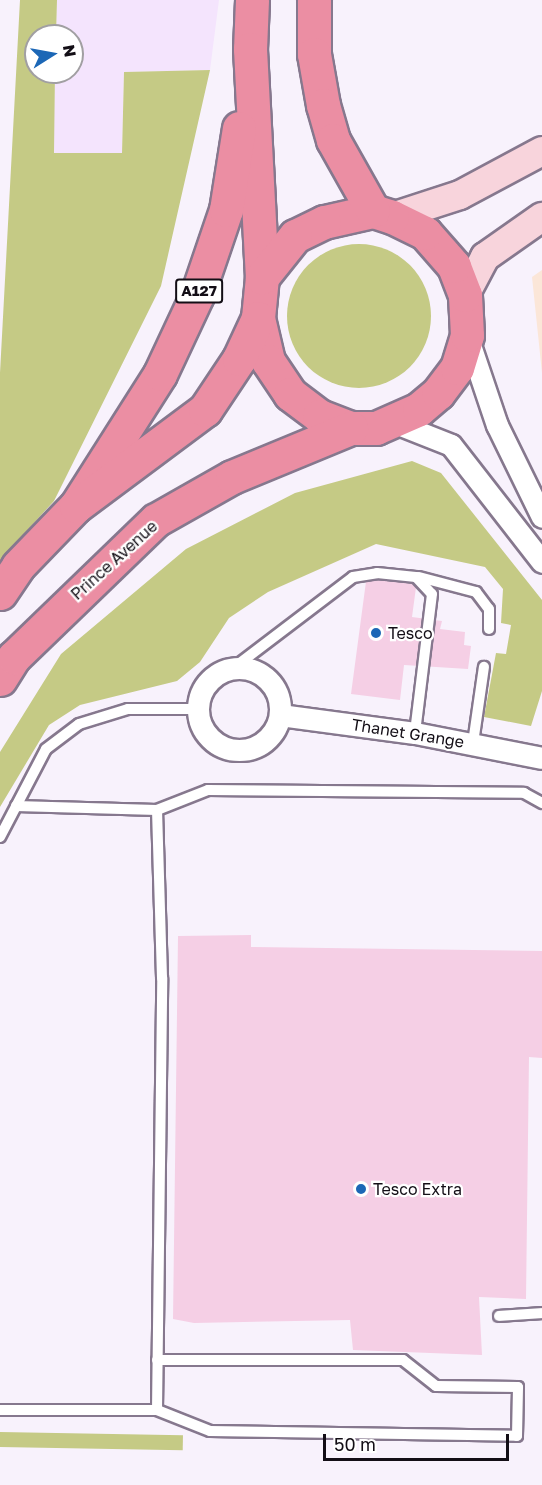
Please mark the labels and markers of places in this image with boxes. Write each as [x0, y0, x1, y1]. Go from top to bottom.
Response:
place label: Tesco [388, 623, 433, 643]
marker: Tesco [369, 626, 383, 640]
place label: Tesco Extra [373, 1179, 462, 1199]
marker: Tesco Extra [354, 1182, 368, 1196]

